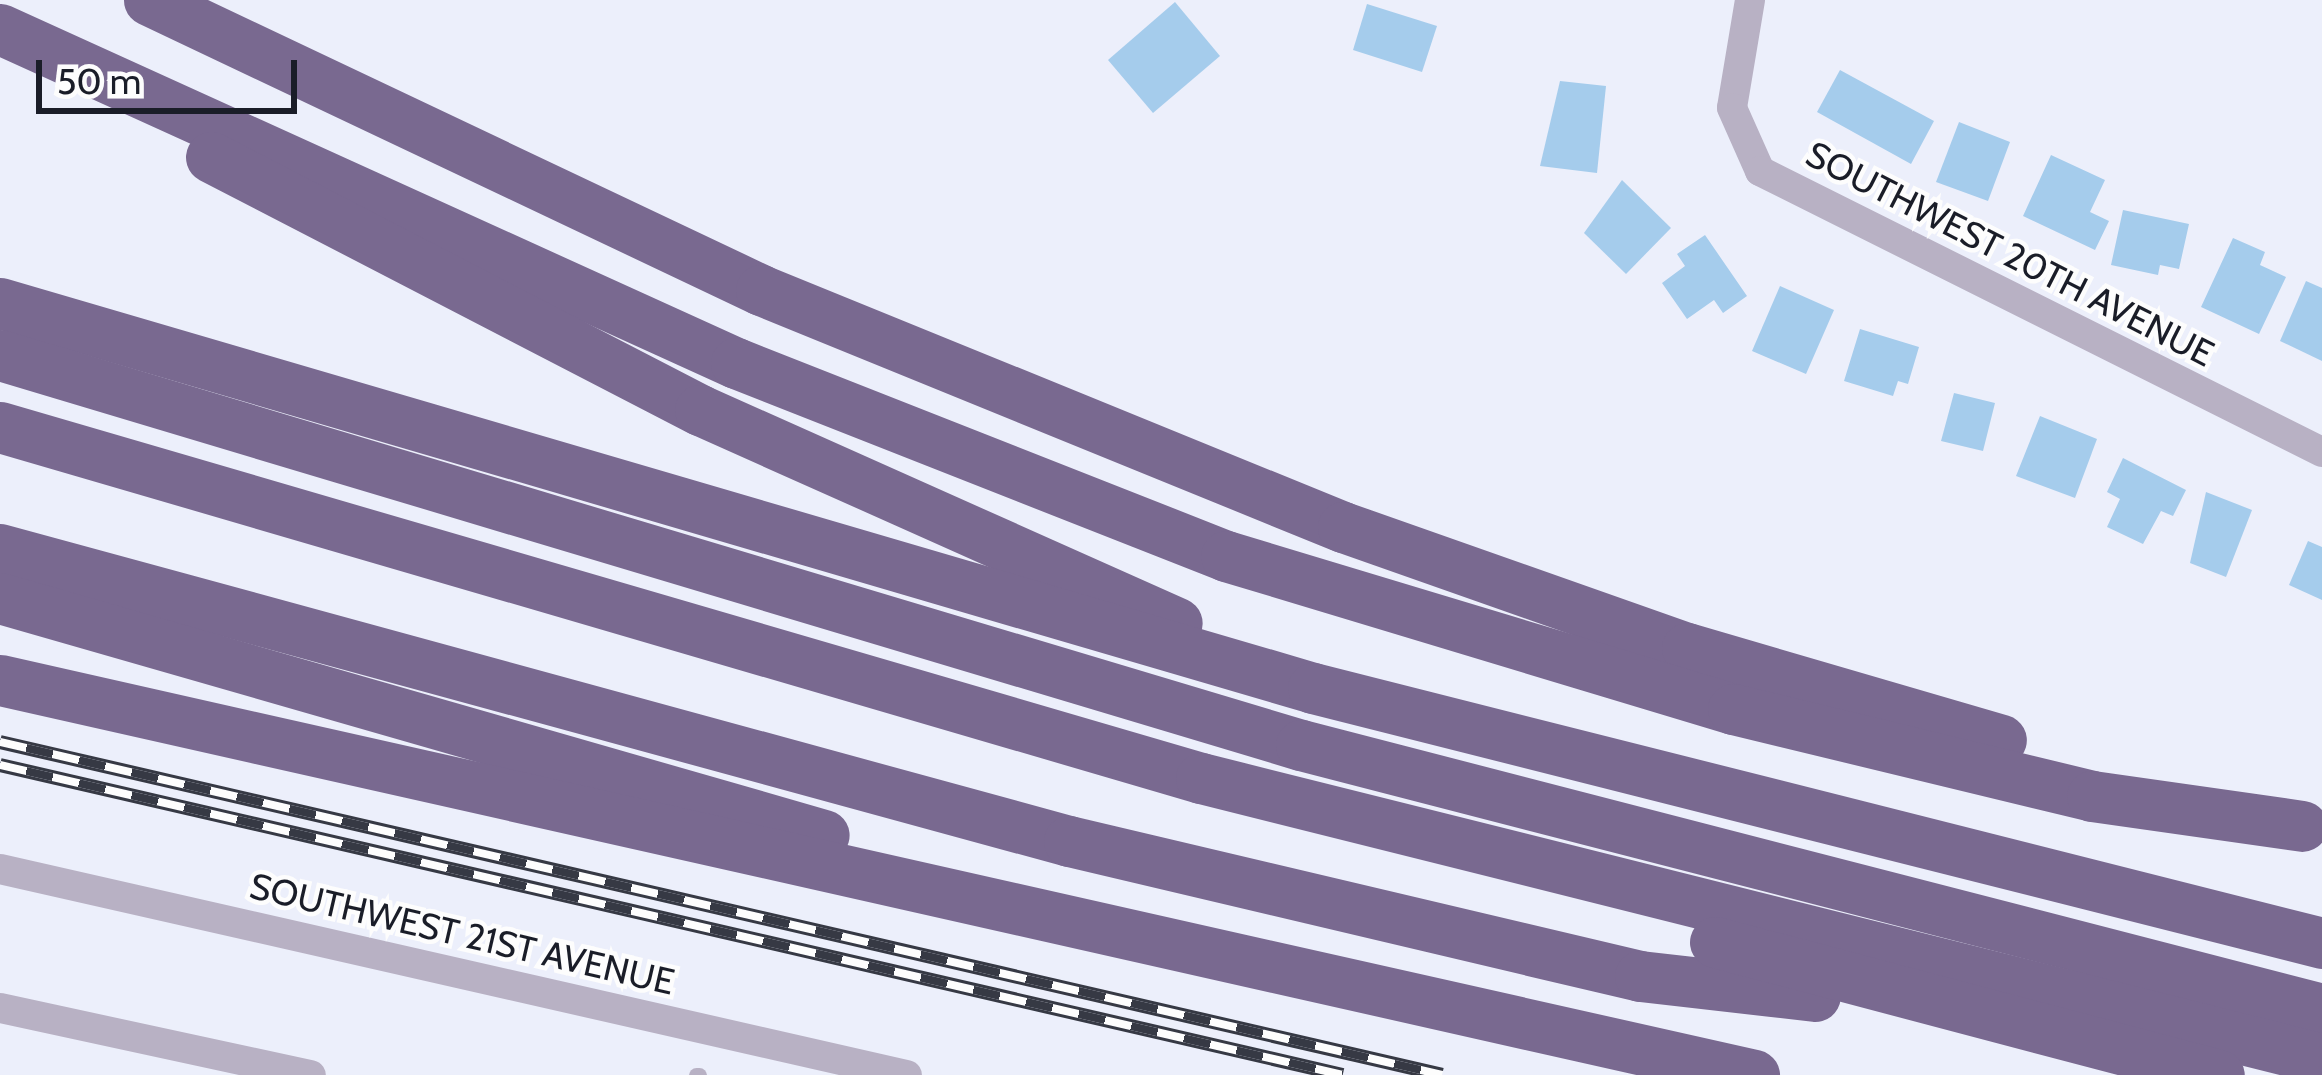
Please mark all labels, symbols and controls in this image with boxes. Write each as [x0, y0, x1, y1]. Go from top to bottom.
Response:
scale bar [42, 36, 303, 110]
text: 50 m [57, 59, 141, 103]
street label: SOUTHWEST 20TH AVENUE [1799, 132, 2221, 376]
street label: SOUTHWEST 21ST AVENUE [246, 864, 678, 1004]

